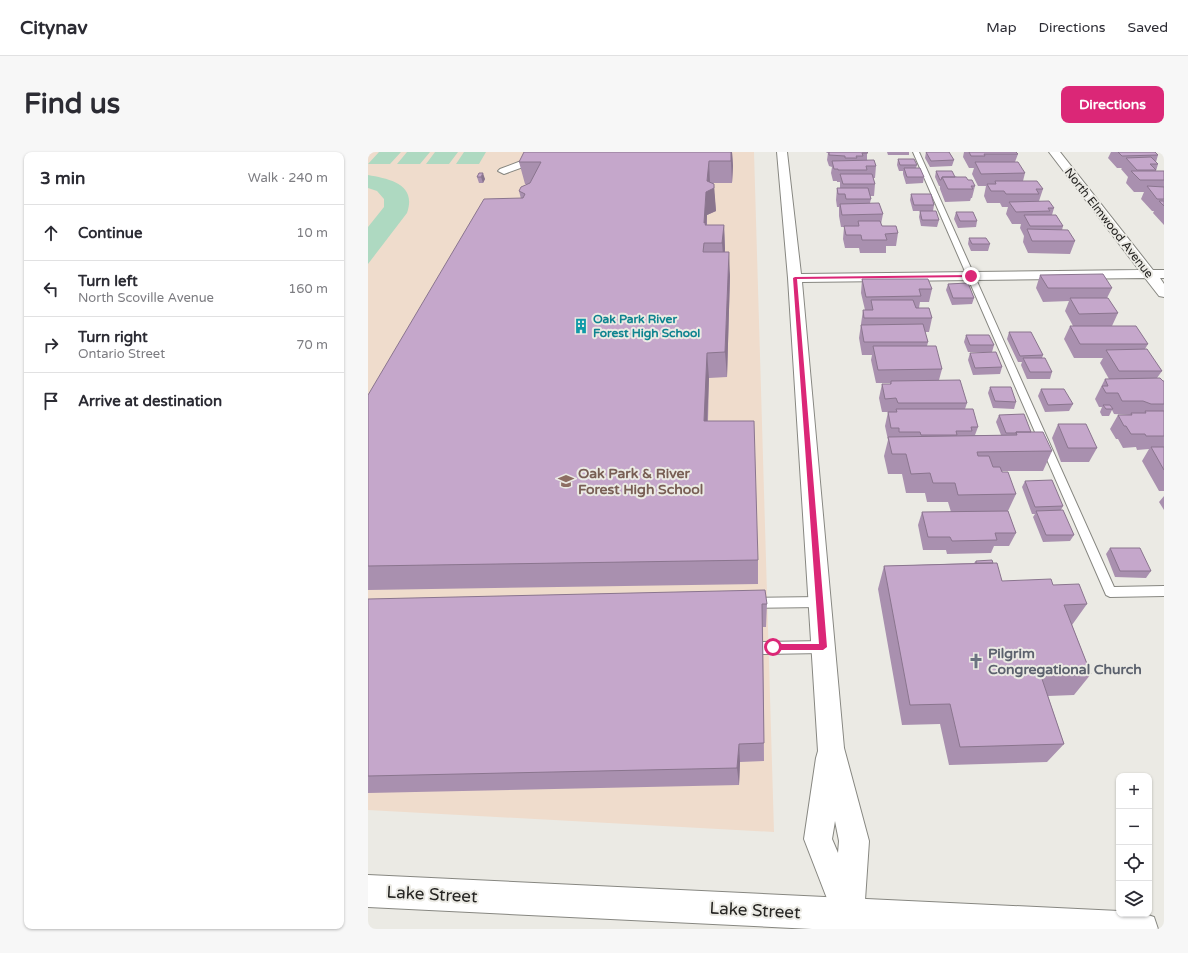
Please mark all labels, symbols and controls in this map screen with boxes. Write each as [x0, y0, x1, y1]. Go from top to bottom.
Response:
text: Citynav [20, 17, 87, 39]
text: Map [986, 19, 1017, 36]
text: Directions [1039, 19, 1106, 36]
text: Saved [1128, 19, 1168, 36]
button: Directions [1061, 86, 1164, 123]
text: Find us [24, 87, 120, 121]
street label: North Elmwood Avenue [1062, 165, 1156, 281]
text: 3 min [40, 168, 85, 189]
text: Walk · 240 m [248, 170, 328, 186]
icon: ahead [40, 222, 62, 244]
text: Continue [78, 224, 142, 242]
text: 10 m [296, 225, 328, 241]
route end [962, 267, 980, 285]
text: Turn left [78, 272, 138, 290]
icon: left [40, 278, 62, 300]
text: 160 m [288, 281, 328, 297]
text: North Scoville Avenue [78, 290, 214, 306]
place label: Oak Park River Forest High School [593, 312, 700, 341]
building icon: Oak Park River Forest High School [572, 317, 590, 335]
text: Turn right [78, 328, 148, 346]
icon: right [40, 334, 62, 356]
text: 70 m [296, 337, 328, 353]
text: Ontario Street [78, 346, 165, 362]
icon: arrive [40, 390, 62, 412]
text: Arrive at destination [78, 392, 222, 410]
place label: Oak Park & River Forest High School [578, 465, 703, 498]
school or university icon: Oak Park & River Forest High School [557, 472, 575, 490]
route start [764, 638, 782, 656]
place label: Pilgrim Congregational Church [988, 645, 1142, 678]
church icon: Pilgrim Congregational Church [967, 652, 985, 670]
map controls [1116, 773, 1152, 917]
button: + [1116, 773, 1152, 809]
button: − [1116, 809, 1152, 845]
button: locate [1116, 845, 1152, 881]
button: layers [1116, 881, 1152, 917]
street label: Lake Street [386, 882, 479, 907]
street label: Lake Street [709, 898, 802, 923]

